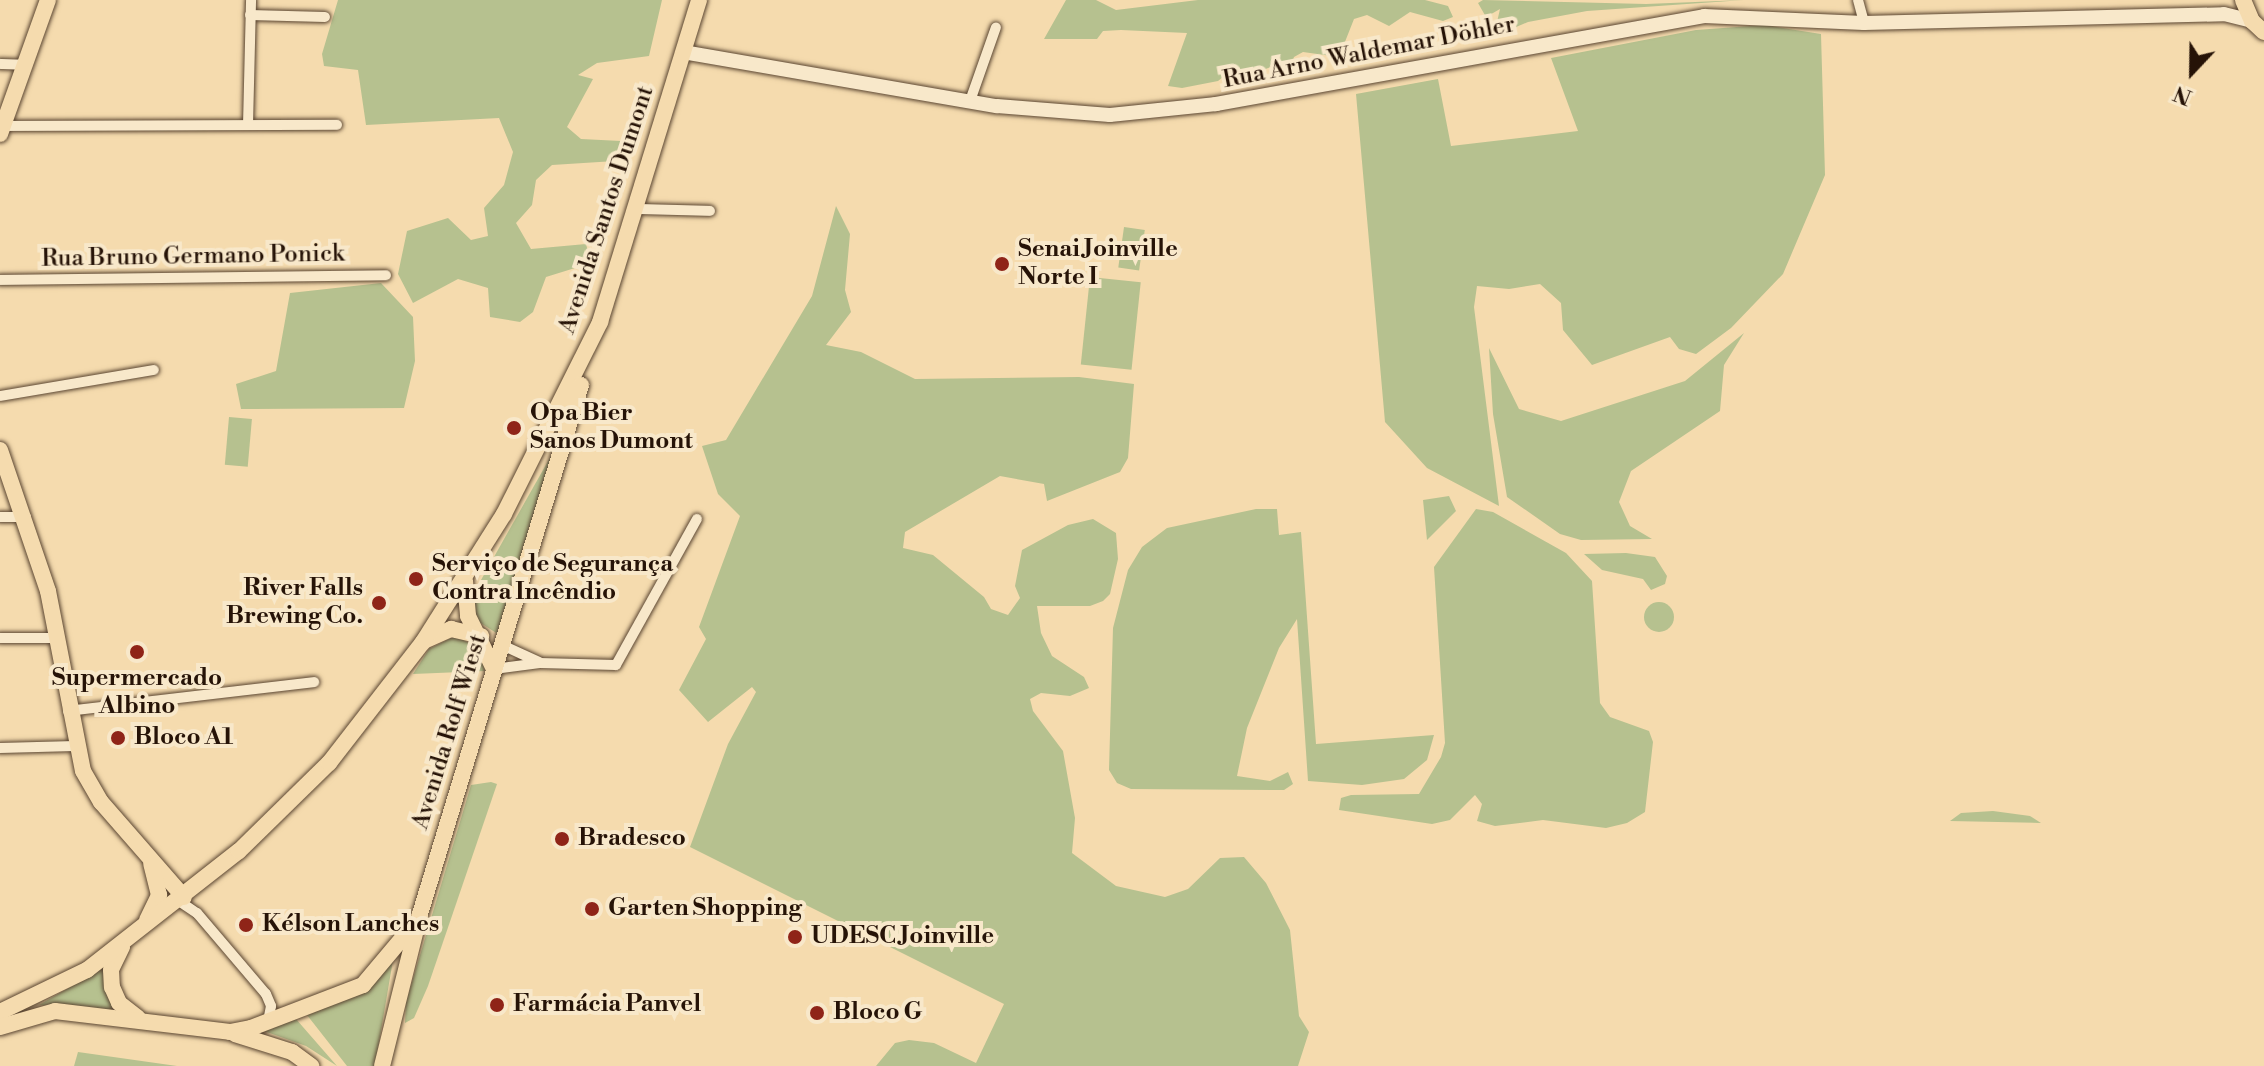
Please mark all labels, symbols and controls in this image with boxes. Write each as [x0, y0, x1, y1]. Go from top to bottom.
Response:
street label: Rua Arno Waldemar Döhler [1220, 11, 1518, 95]
north arrow [2152, 32, 2232, 112]
text: N [2170, 79, 2196, 110]
street label: Avenida Santos Dumont [553, 82, 661, 338]
place label: Senai Joinville Norte I [1018, 236, 1178, 292]
street label: Rua Bruno Germano Ponick [41, 240, 345, 274]
marker: Senai Joinville Norte I [993, 255, 1011, 273]
place label: Opa Bier Sanos Dumont [530, 400, 693, 456]
marker: Opa Bier Sanos Dumont [505, 419, 523, 437]
place label: Serviço de Segurança Contra Incêndio [432, 551, 673, 607]
marker: Serviço de Segurança Contra Incêndio [407, 570, 425, 588]
place label: River Falls Brewing Co. [226, 575, 363, 631]
marker: River Falls Brewing Co. [370, 594, 388, 612]
street label: Avenida Rolf Wiest [407, 631, 493, 833]
marker: Supermercado Albino [128, 643, 146, 661]
place label: Supermercado Albino [52, 665, 222, 721]
place label: Bloco A1 [134, 724, 233, 752]
marker: Bloco A1 [109, 729, 127, 747]
place label: Bradesco [578, 825, 686, 853]
marker: Bradesco [553, 830, 571, 848]
place label: Garten Shopping [608, 895, 802, 923]
marker: Garten Shopping [583, 900, 601, 918]
place label: Kélson Lanches [262, 911, 439, 939]
marker: Kélson Lanches [237, 916, 255, 934]
place label: UDESC Joinville [811, 923, 994, 951]
marker: UDESC Joinville [786, 928, 804, 946]
place label: Farmácia Panvel [513, 991, 701, 1019]
marker: Farmácia Panvel [488, 996, 506, 1014]
place label: Bloco G [833, 999, 922, 1027]
marker: Bloco G [808, 1004, 826, 1022]

